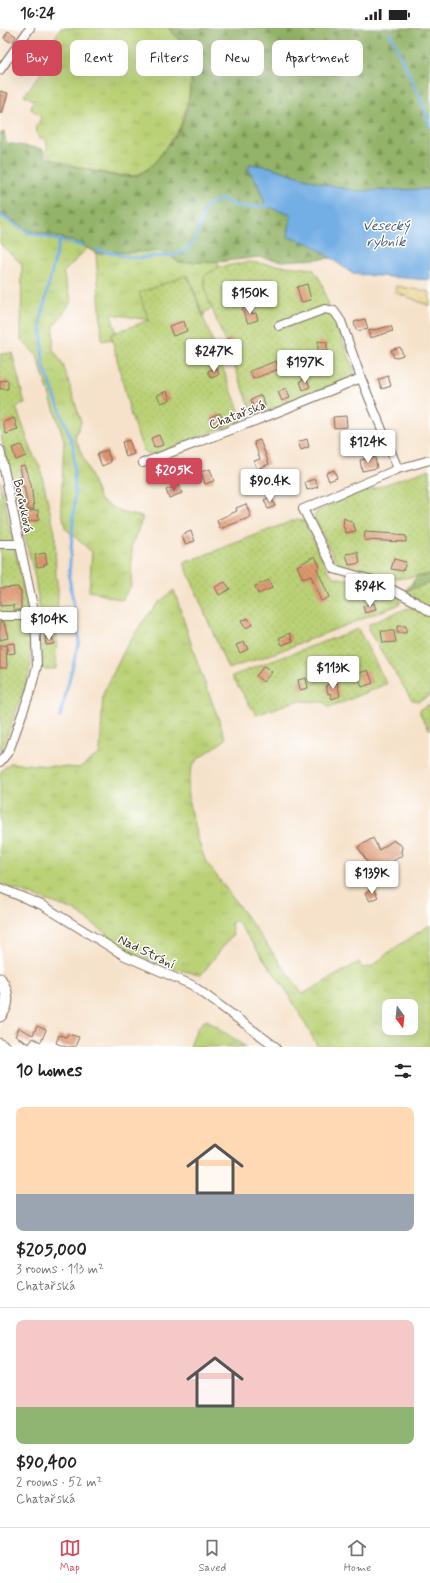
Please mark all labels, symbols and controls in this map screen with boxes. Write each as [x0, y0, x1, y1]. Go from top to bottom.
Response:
text: 16:24 [20, 4, 55, 24]
chip: Buy [12, 40, 62, 76]
chip: Rent [70, 40, 128, 76]
chip: Filters [136, 40, 203, 76]
chip: New [211, 40, 264, 76]
chip: Apartment [272, 40, 363, 76]
water label: Vesecký rybník [363, 217, 411, 251]
pin: $150K [222, 281, 278, 315]
text: $150K [231, 285, 269, 302]
pin: $247K [186, 339, 242, 373]
text: $247K [195, 343, 233, 360]
pin: $197K [277, 350, 333, 384]
text: $197K [286, 354, 324, 371]
street label: Chatařská [207, 397, 268, 434]
pin: $124K [340, 430, 396, 464]
text: $124K [349, 434, 387, 451]
pin: $205K [146, 458, 202, 492]
text: $205K [155, 462, 193, 479]
pin: $90.4K [237, 469, 303, 503]
text: $90.4K [250, 473, 290, 490]
street label: Borůvková [9, 478, 37, 535]
pin: $94K [346, 574, 394, 608]
text: $94K [354, 578, 386, 595]
pin: $104K [21, 607, 77, 641]
text: $104K [30, 611, 68, 628]
pin: $113K [305, 656, 361, 690]
text: $113K [316, 660, 350, 677]
pin: $139K [344, 861, 400, 895]
text: $139K [355, 865, 389, 882]
street label: Nad Strání [115, 931, 178, 974]
north arrow [382, 999, 418, 1035]
map controls [382, 999, 418, 1035]
text: 10 homes [16, 1060, 82, 1082]
icon: filters [392, 1060, 414, 1082]
icon: home [179, 1133, 251, 1205]
text: $205,000 [16, 1239, 87, 1261]
text: 3 rooms · 113 m² [16, 1261, 104, 1278]
text: Chatařská [16, 1278, 75, 1295]
icon: home [179, 1346, 251, 1418]
text: $90,400 [16, 1452, 77, 1474]
text: 2 rooms · 52 m² [16, 1474, 102, 1491]
text: Chatařská [16, 1491, 75, 1508]
tab: Map [59, 1537, 81, 1575]
tab: Saved [198, 1537, 226, 1575]
tab: Home [344, 1537, 371, 1575]

